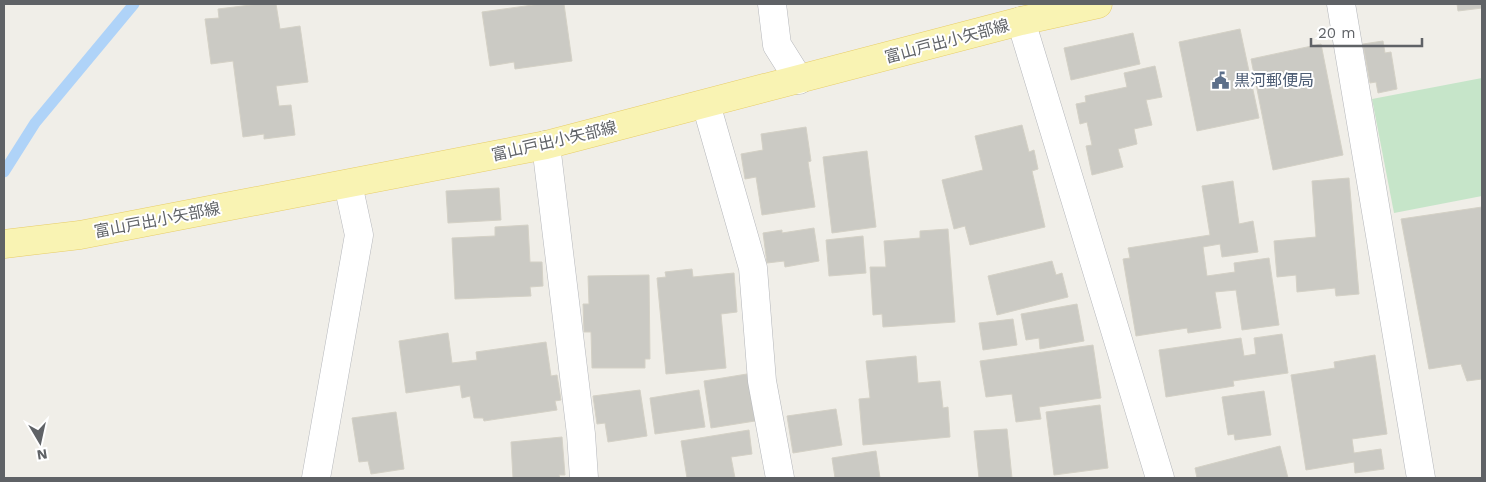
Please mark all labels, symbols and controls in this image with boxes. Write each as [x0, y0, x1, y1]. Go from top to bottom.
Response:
street label: 富山戸出小矢部線 [883, 15, 1011, 67]
scale bar [1311, 15, 1422, 47]
text: 20 m [1318, 24, 1356, 42]
public building icon: 黒河郵便局 [1210, 70, 1230, 90]
place label: 黒河郵便局 [1234, 71, 1314, 90]
street label: 富山戸出小矢部線 [489, 117, 619, 165]
street label: 富山戸出小矢部線 [92, 198, 222, 242]
north arrow [15, 417, 65, 467]
text: N [36, 446, 48, 464]

